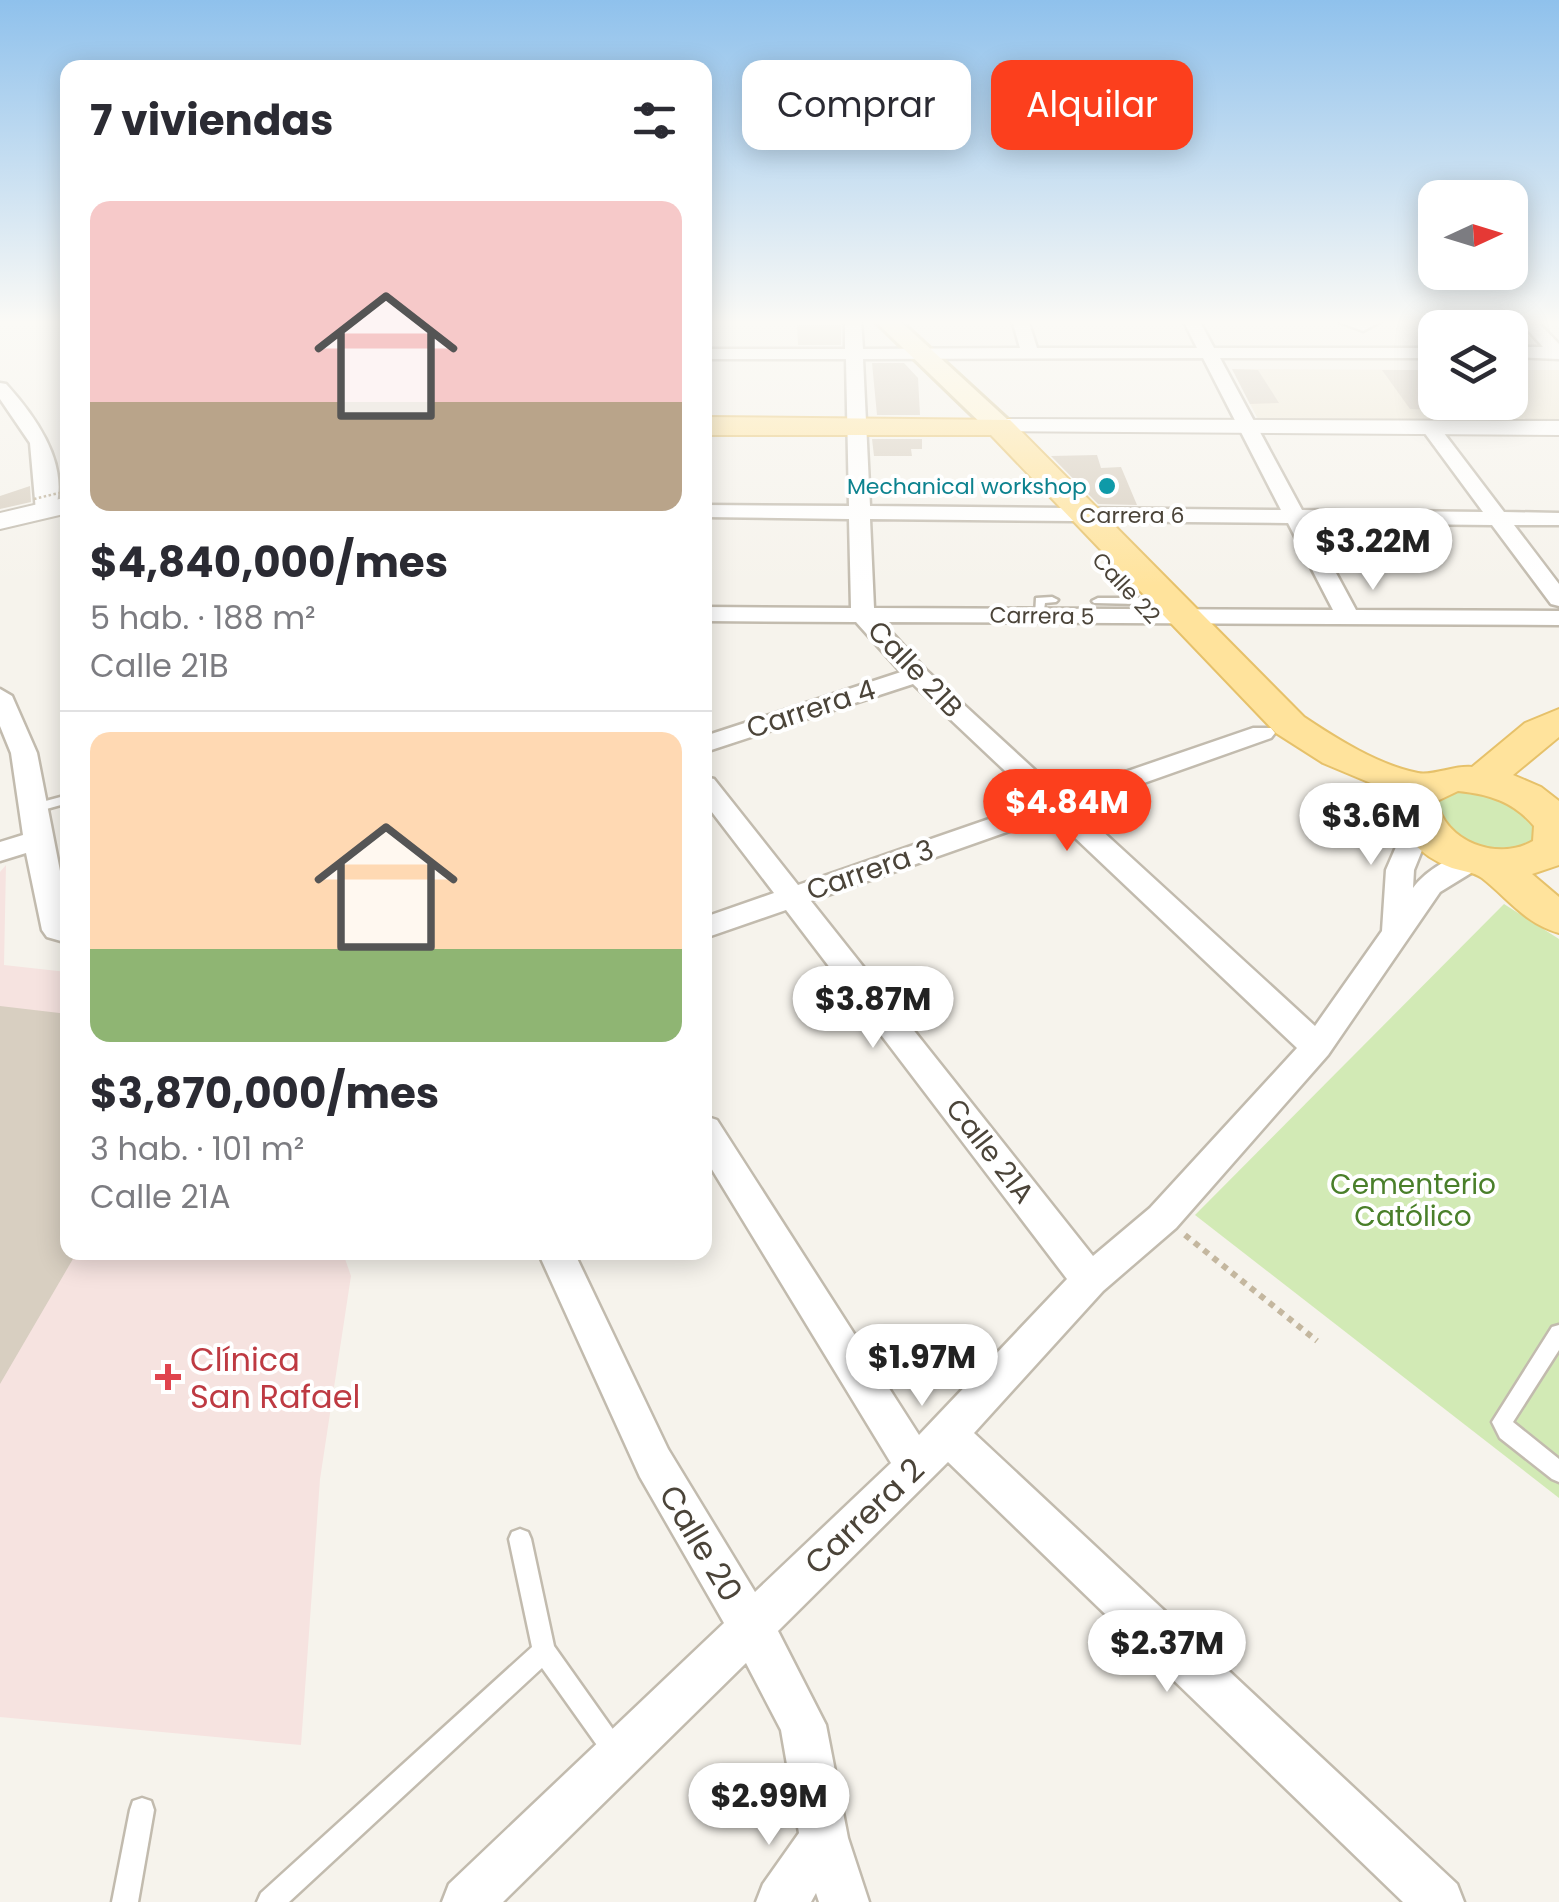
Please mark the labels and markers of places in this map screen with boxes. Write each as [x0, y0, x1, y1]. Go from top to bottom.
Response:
place label: Mechanical workshop [847, 471, 1087, 502]
marker: Mechanical workshop [1096, 475, 1118, 497]
pin: $3.22M [1292, 508, 1454, 593]
pin: $4.84M [986, 769, 1148, 854]
pin: $3.6M [1301, 783, 1441, 868]
pin: $3.87M [792, 966, 954, 1051]
pin: $1.97M [841, 1324, 1003, 1409]
place label: Clínica San Rafael [190, 1337, 360, 1419]
marker: Clínica San Rafael [155, 1364, 181, 1390]
pin: $2.37M [1086, 1610, 1248, 1695]
pin: $2.99M [688, 1763, 850, 1848]

